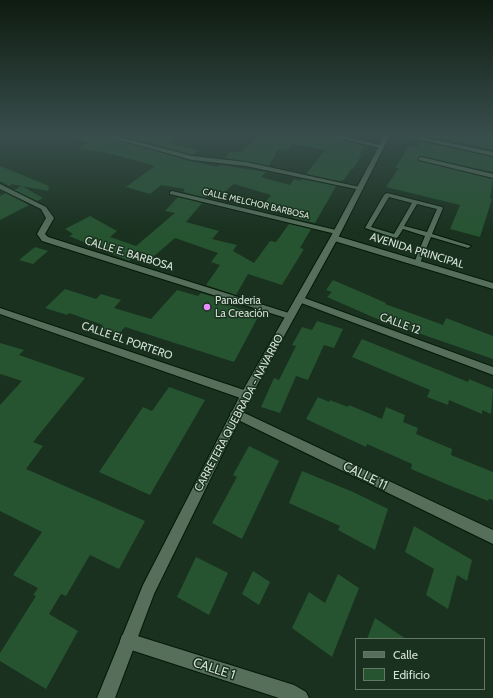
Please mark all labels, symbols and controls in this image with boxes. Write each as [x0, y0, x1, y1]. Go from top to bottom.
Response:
street label: CALLE MELCHOR BARBOSA [201, 186, 311, 222]
street label: AVENIDA PRINCIPAL [368, 230, 466, 272]
street label: CALLE E. BARBOSA [83, 234, 175, 274]
place label: Panaderia La Creación [215, 294, 269, 320]
marker: Panaderia La Creación [202, 302, 212, 312]
street label: CALLE 12 [378, 311, 422, 337]
street label: CALLE EL PORTERO [80, 319, 174, 363]
street label: CARRETERA QUEBRADA - NAVARRO [192, 332, 286, 494]
street label: CALLE 11 [340, 459, 390, 493]
legend [355, 638, 485, 690]
text: Calle [393, 647, 418, 662]
street label: CALLE 1 [191, 655, 237, 683]
text: Edificio [393, 667, 430, 682]

